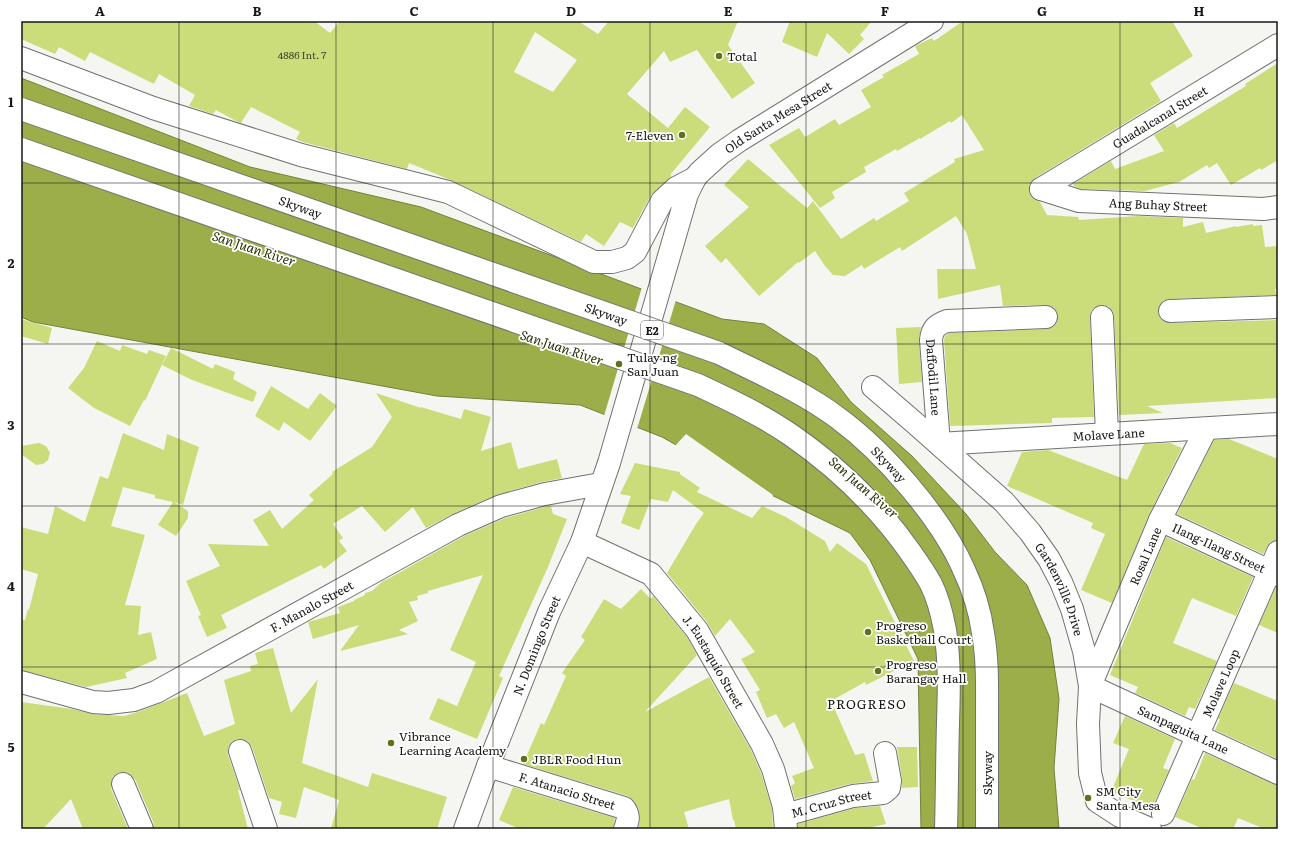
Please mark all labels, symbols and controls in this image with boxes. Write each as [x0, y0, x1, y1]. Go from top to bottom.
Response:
text: A [95, 1, 105, 20]
text: B [253, 1, 262, 20]
text: C [409, 1, 419, 20]
text: D [566, 1, 576, 20]
text: E [724, 1, 733, 20]
text: F [881, 1, 889, 20]
text: G [1037, 1, 1047, 20]
text: H [1194, 1, 1205, 20]
house number: 4886 Int. 7 [278, 47, 326, 62]
place label: Total [727, 47, 757, 65]
marker: Total [714, 51, 724, 61]
street label: Old Santa Mesa Street [720, 76, 835, 157]
street label: Guadalcanal Street [1109, 81, 1211, 153]
text: 1 [8, 92, 14, 111]
place label: 7-Eleven [626, 126, 674, 144]
marker: 7-Eleven [677, 130, 687, 140]
street label: Skyway [277, 191, 324, 223]
street label: Ang Buhay Street [1108, 193, 1208, 216]
water label: San Juan River [210, 226, 298, 270]
text: 2 [8, 253, 15, 272]
street label: Skyway [582, 298, 630, 329]
road number: E2 [641, 321, 663, 339]
water label: San Juan River [518, 325, 606, 369]
street label: Daffodil Lane [922, 338, 946, 416]
place label: Tulay ng San Juan [627, 348, 679, 380]
marker: Tulay ng San Juan [614, 359, 624, 369]
text: 3 [7, 415, 15, 434]
street label: Molave Lane [1072, 423, 1145, 445]
street label: Skyway [867, 442, 911, 486]
water label: San Juan River [825, 451, 903, 523]
street label: Ilang-Ilang Street [1169, 518, 1269, 577]
street label: Rosal Lane [1125, 524, 1165, 588]
street label: Gardenville Drive [1031, 539, 1088, 638]
text: 4 [7, 576, 15, 595]
street label: F. Manalo Street [266, 576, 357, 636]
street label: N. Domingo Street [508, 592, 565, 698]
street label: J. Eustaquio Street [679, 611, 749, 712]
place label: Progreso Basketball Court [876, 616, 972, 648]
marker: Progreso Basketball Court [863, 627, 873, 637]
street label: Molave Loop [1198, 646, 1243, 720]
place label: Progreso Barangay Hall [886, 655, 967, 687]
marker: Progreso Barangay Hall [873, 666, 883, 676]
district label: PROGRESO [827, 694, 907, 713]
street label: Sampaguita Lane [1135, 700, 1232, 758]
place label: Vibrance Learning Academy [399, 727, 506, 759]
text: 5 [7, 737, 15, 756]
marker: Vibrance Learning Academy [386, 738, 396, 748]
place label: JBLR Food Hun [532, 750, 621, 768]
street label: Skyway [978, 751, 996, 795]
marker: JBLR Food Hun [519, 754, 529, 764]
street label: F. Atanacio Street [517, 767, 618, 814]
place label: SM City Santa Mesa [1096, 782, 1161, 814]
street label: M. Cruz Street [789, 785, 873, 822]
marker: SM City Santa Mesa [1083, 793, 1093, 803]

